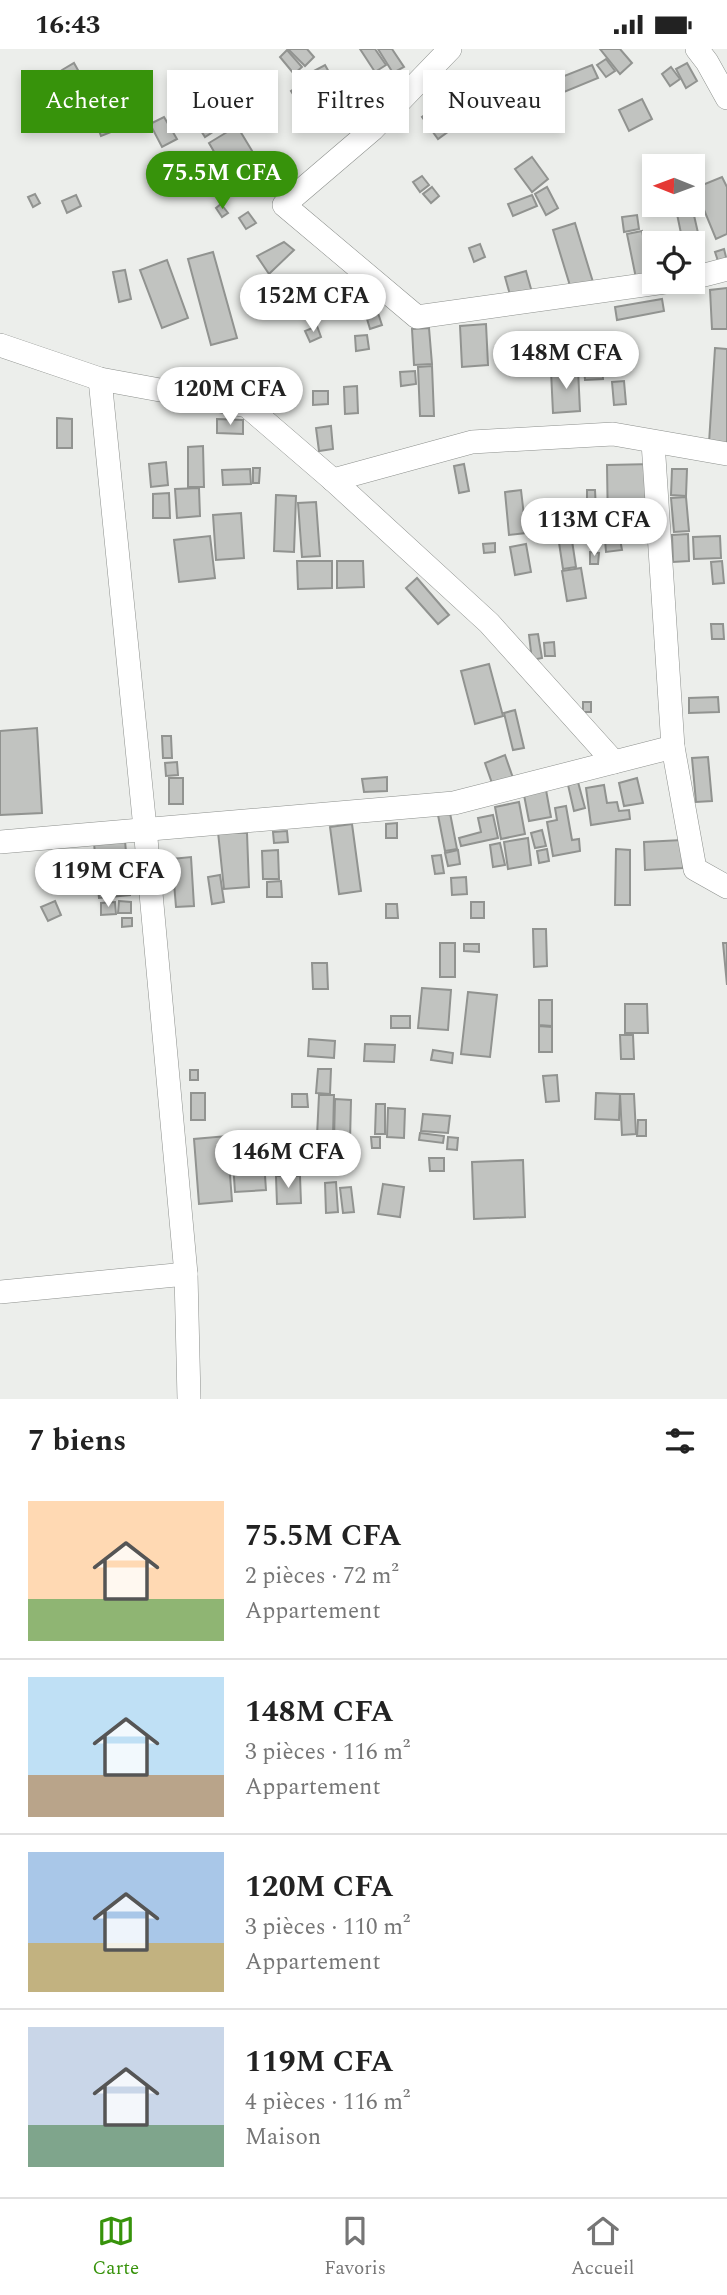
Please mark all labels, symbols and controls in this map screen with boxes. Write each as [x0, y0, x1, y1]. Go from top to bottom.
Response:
text: 16:43 [35, 5, 100, 45]
chip: Acheter [21, 70, 153, 133]
chip: Louer [167, 70, 278, 133]
chip: Filtres [292, 70, 409, 133]
chip: Nouveau [423, 70, 565, 133]
pin: 75.5M CFA [142, 151, 302, 211]
north arrow [642, 154, 705, 217]
map controls [642, 154, 705, 294]
text: 75.5M CFA [162, 156, 282, 191]
button: locate [642, 231, 705, 294]
pin: 152M CFA [241, 275, 385, 334]
text: 152M CFA [256, 279, 370, 314]
pin: 148M CFA [494, 331, 638, 391]
text: 148M CFA [509, 336, 623, 371]
pin: 120M CFA [158, 367, 302, 427]
text: 120M CFA [173, 372, 287, 407]
pin: 113M CFA [522, 498, 666, 558]
text: 113M CFA [537, 503, 651, 538]
pin: 119M CFA [36, 849, 180, 909]
text: 119M CFA [51, 854, 165, 889]
pin: 146M CFA [216, 1131, 360, 1190]
text: 146M CFA [231, 1135, 345, 1170]
text: 7 biens [28, 1418, 126, 1464]
icon: filters [661, 1422, 699, 1460]
text: 75.5M CFA [245, 1513, 402, 1559]
icon: home [84, 1529, 168, 1613]
text: 2 pièces · 72 m² [245, 1559, 399, 1594]
text: Appartement [245, 1594, 381, 1629]
text: 148M CFA [245, 1689, 394, 1735]
icon: home [84, 1705, 168, 1789]
text: 3 pièces · 116 m² [245, 1735, 410, 1770]
text: Appartement [245, 1770, 381, 1805]
text: 120M CFA [245, 1864, 394, 1910]
icon: home [84, 1880, 168, 1964]
text: 3 pièces · 110 m² [245, 1910, 410, 1945]
text: Appartement [245, 1945, 381, 1980]
text: 119M CFA [245, 2039, 394, 2085]
icon: home [84, 2055, 168, 2139]
text: 4 pièces · 116 m² [245, 2085, 410, 2120]
text: Maison [245, 2120, 321, 2155]
tab: Carte [93, 2212, 139, 2283]
tab: Favoris [324, 2212, 386, 2283]
tab: Accueil [571, 2212, 634, 2283]

